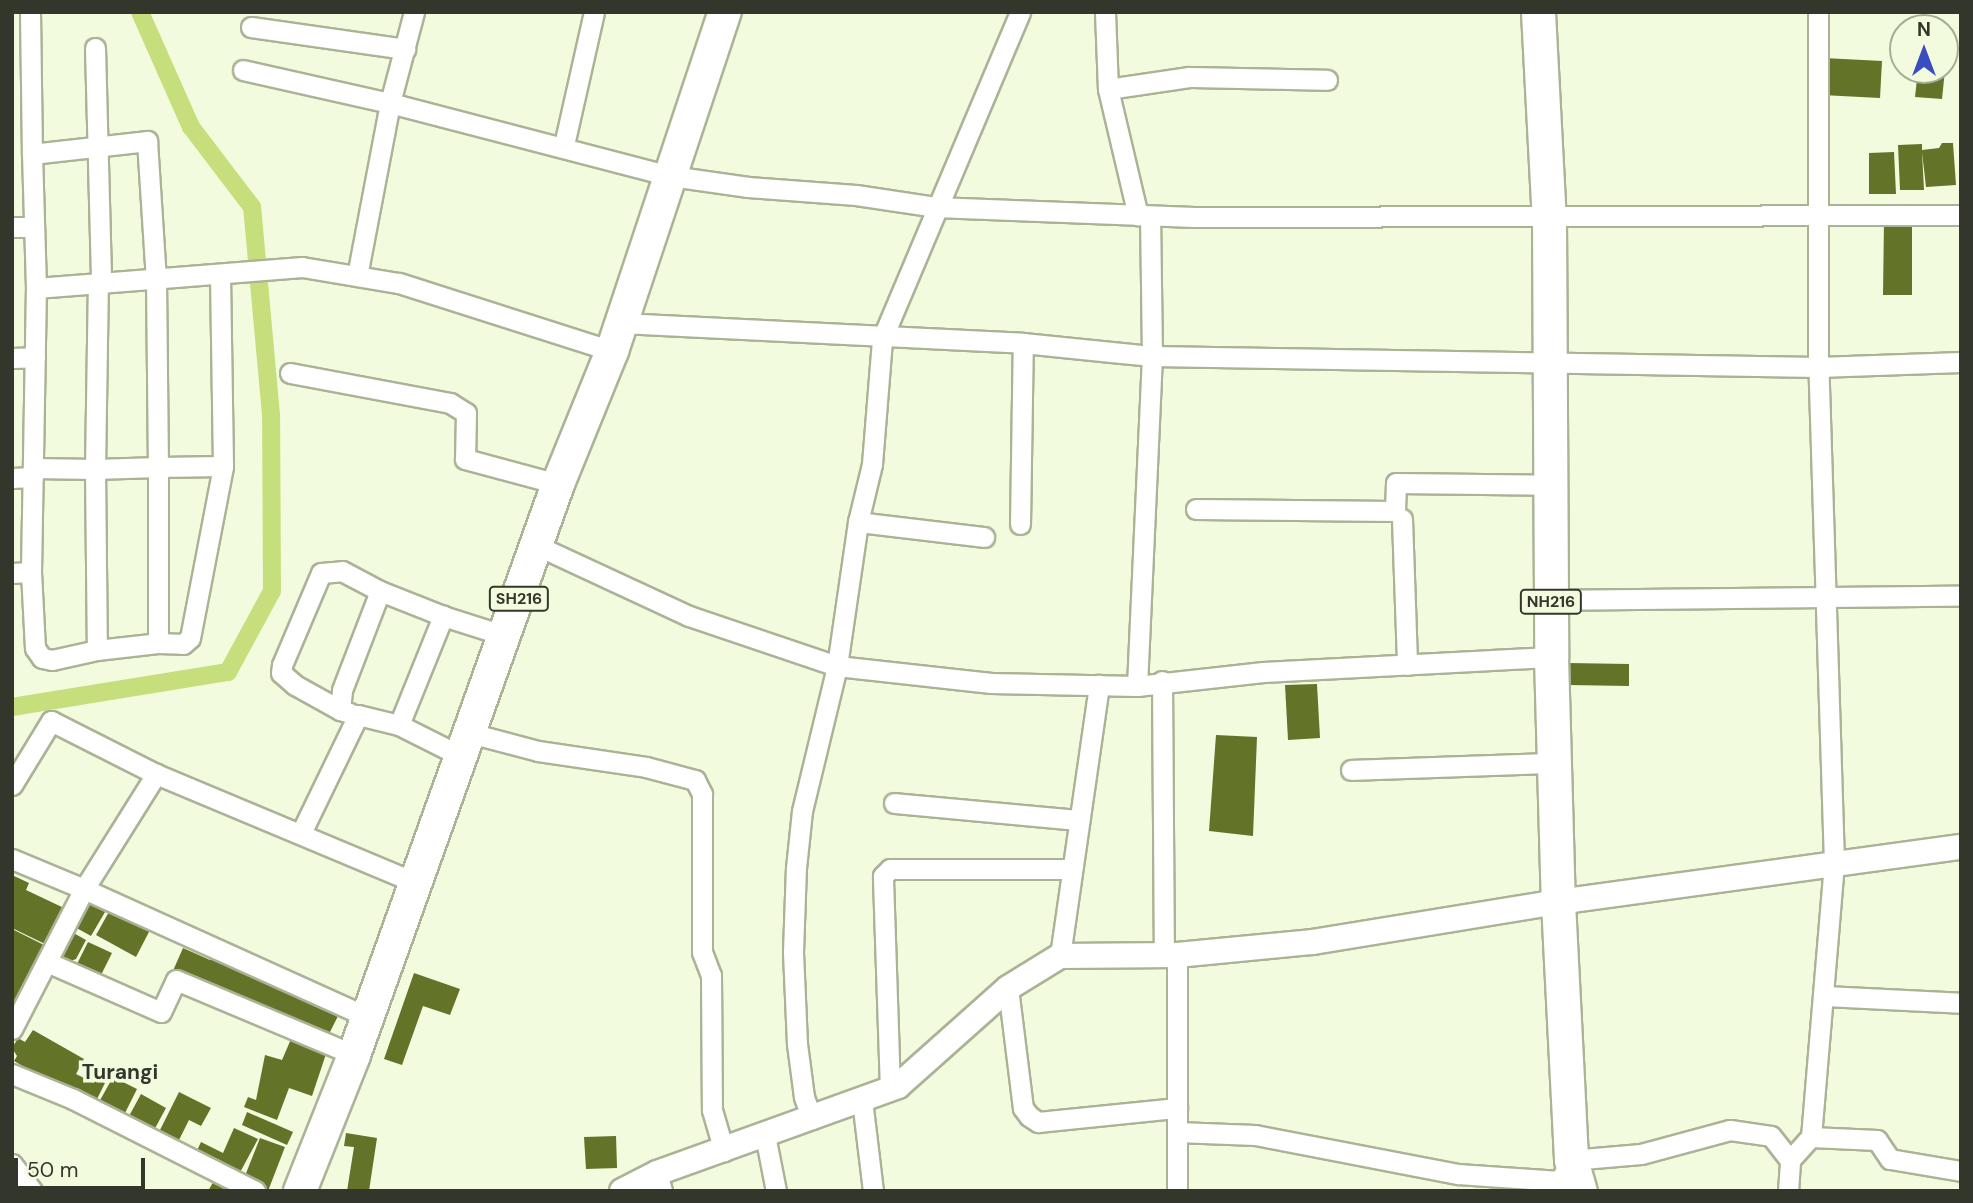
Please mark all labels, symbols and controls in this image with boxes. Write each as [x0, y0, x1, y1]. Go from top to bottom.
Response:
north arrow [1889, 14, 1959, 84]
text: N [1917, 17, 1931, 42]
road number: SH216 [488, 586, 550, 612]
road number: NH216 [1520, 590, 1582, 614]
district label: Turangi [82, 1059, 158, 1085]
scale bar [18, 1144, 149, 1188]
text: 50 m [27, 1156, 78, 1184]

